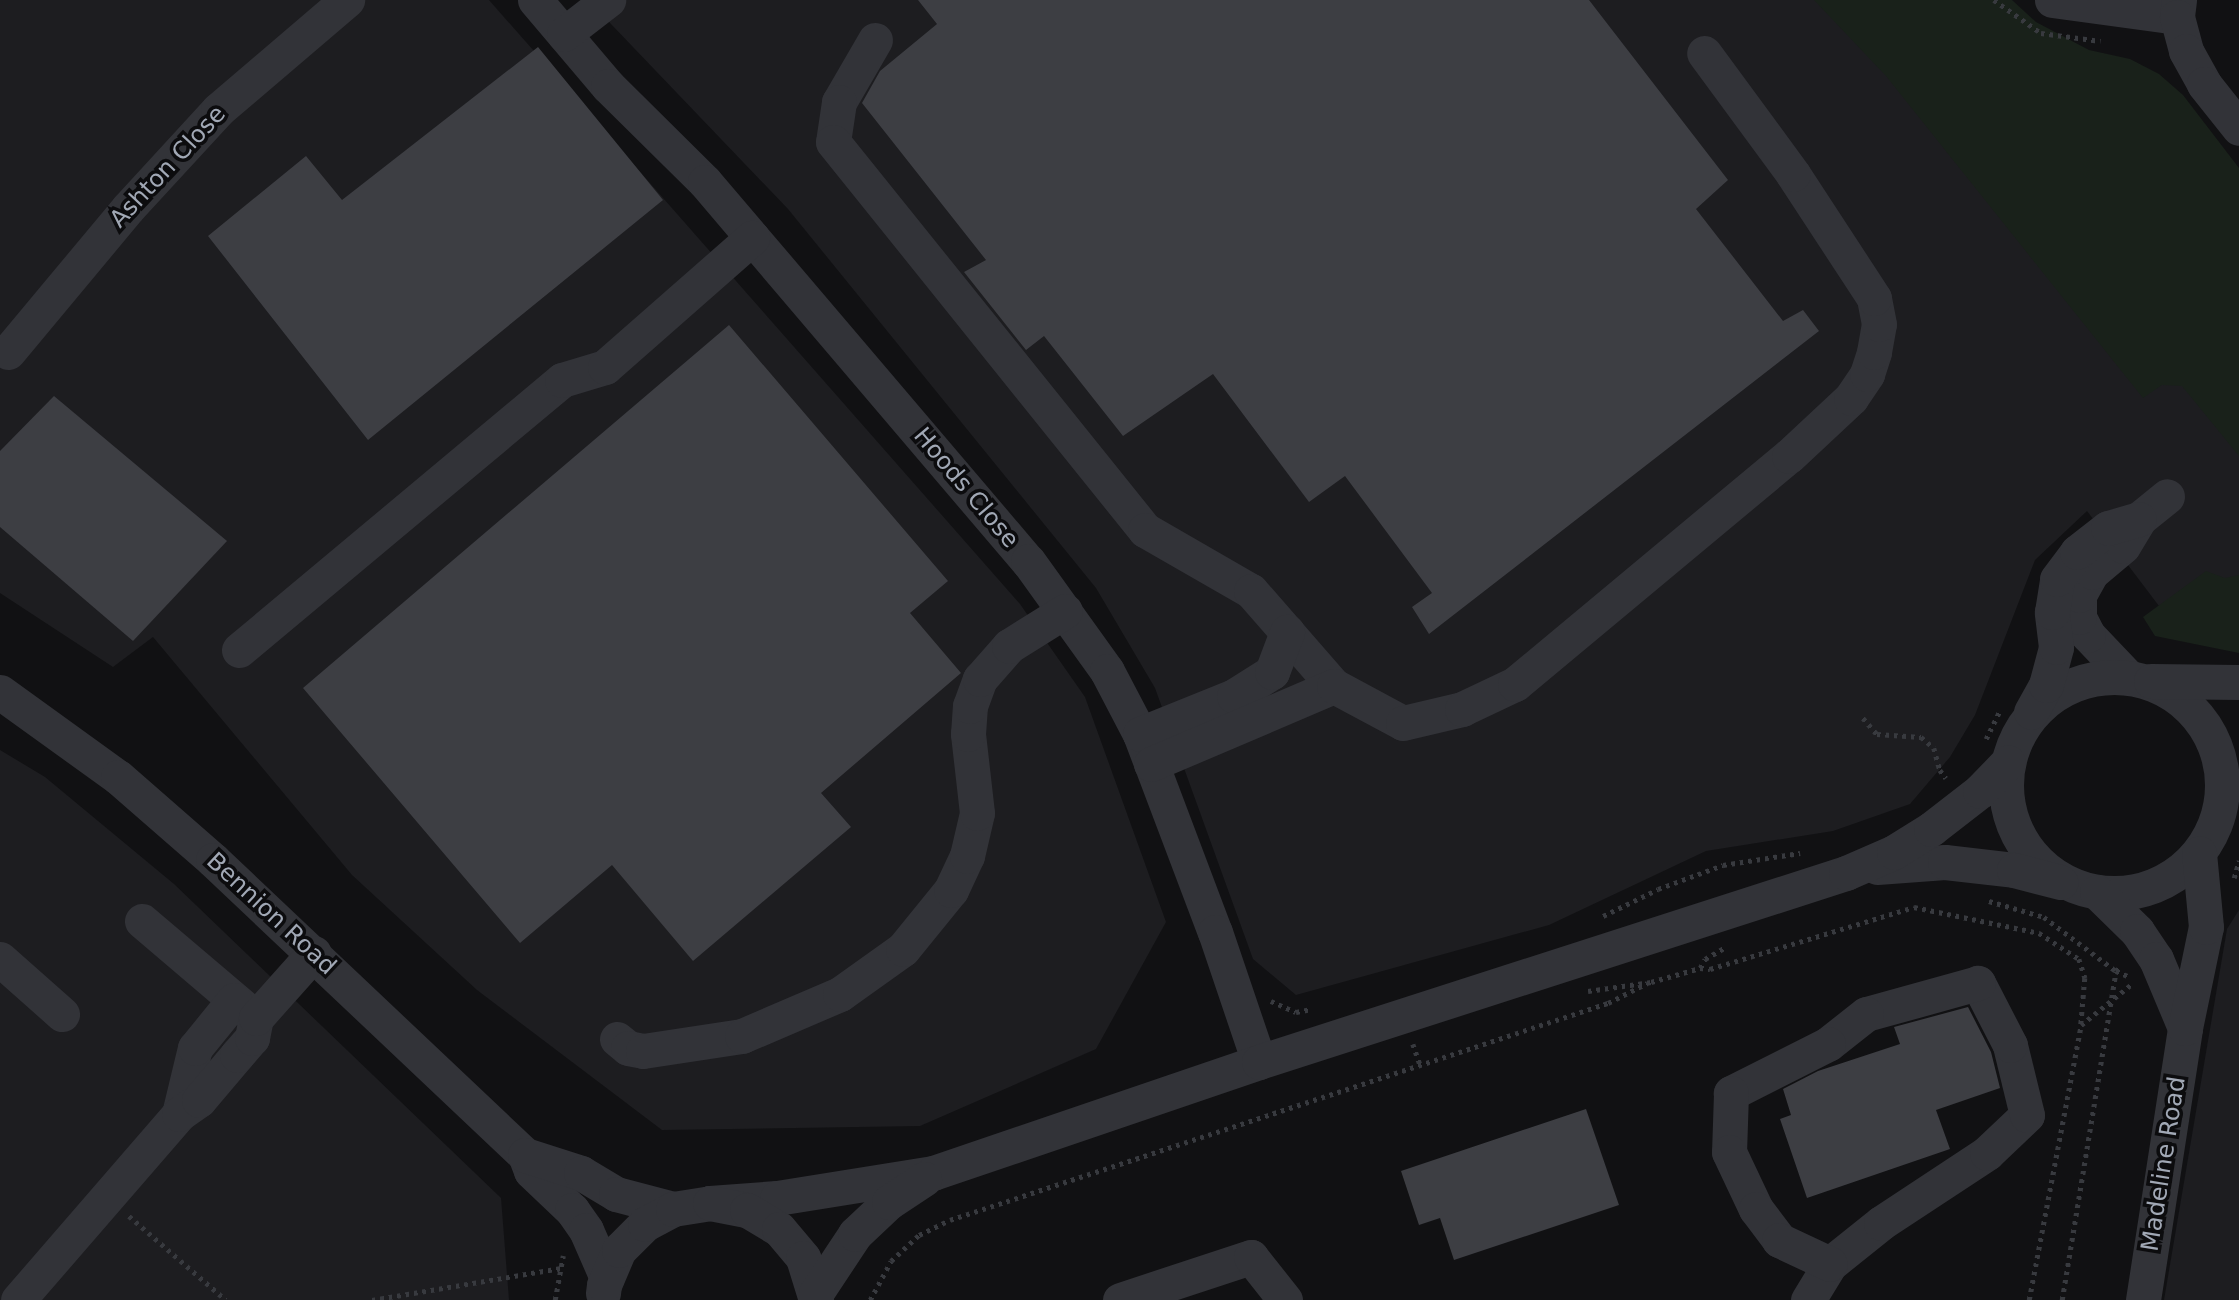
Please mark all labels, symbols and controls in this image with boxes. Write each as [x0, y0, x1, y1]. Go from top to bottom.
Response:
street label: Ashton Close [104, 100, 232, 234]
street label: Hoods Close [907, 422, 1025, 554]
street label: Bennion Road [200, 847, 342, 981]
street label: Madeline Road [2136, 1075, 2192, 1253]

